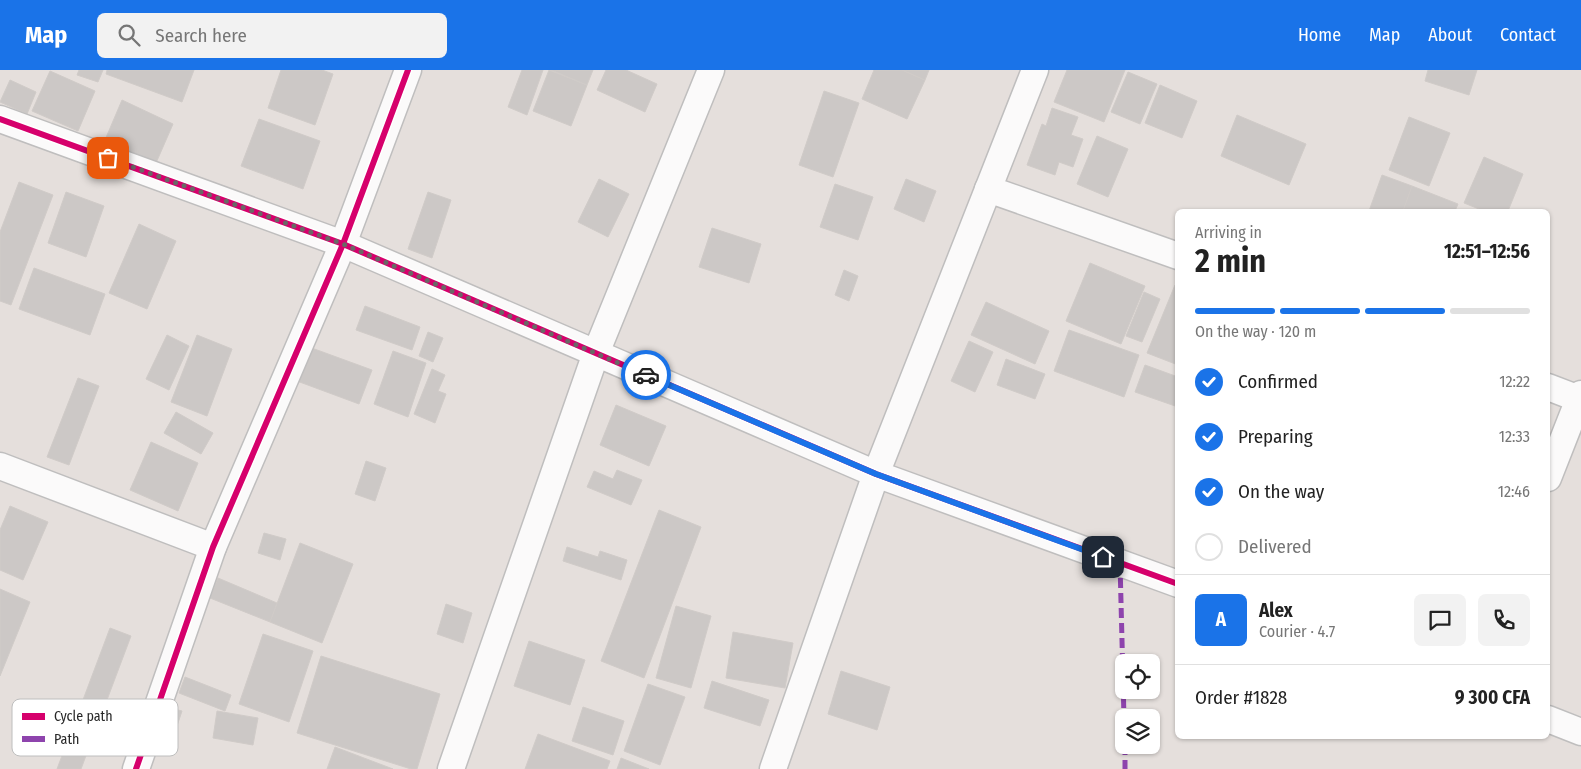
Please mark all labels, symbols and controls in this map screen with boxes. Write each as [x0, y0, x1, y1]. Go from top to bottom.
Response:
search box [97, 13, 447, 58]
text: Map [25, 21, 67, 49]
icon: search [115, 21, 143, 49]
text: Search here [155, 24, 247, 47]
text: Home [1298, 24, 1341, 46]
text: Map [1369, 24, 1400, 46]
text: About [1428, 24, 1472, 46]
text: Contact [1500, 24, 1556, 46]
pin [87, 137, 129, 179]
icon: bag [94, 144, 122, 172]
text: Arriving in [1195, 223, 1262, 242]
text: 12:51–12:56 [1444, 240, 1530, 263]
text: 2 min [1195, 242, 1266, 280]
text: On the way · 120 m [1195, 322, 1316, 341]
courier [621, 350, 671, 400]
icon: car [632, 361, 660, 389]
icon: check [1195, 368, 1223, 396]
text: Confirmed [1238, 370, 1318, 393]
text: 12:22 [1499, 372, 1530, 391]
icon: check [1195, 423, 1223, 451]
text: Preparing [1238, 425, 1313, 448]
text: 12:33 [1499, 427, 1530, 446]
icon: check [1195, 478, 1223, 506]
text: On the way [1238, 480, 1324, 503]
text: 12:46 [1498, 482, 1530, 501]
text: Delivered [1238, 535, 1312, 558]
pin [1082, 536, 1124, 578]
icon: home [1089, 543, 1117, 571]
button: chat [1414, 594, 1466, 646]
button: phone [1478, 594, 1530, 646]
text: Alex [1259, 599, 1293, 622]
text: A [1216, 608, 1226, 631]
text: Courier · 4.7 [1259, 622, 1335, 641]
map controls [1115, 654, 1160, 754]
button: locate [1115, 654, 1160, 699]
text: Order #1828 [1195, 686, 1287, 709]
text: 9 300 CFA [1455, 686, 1530, 709]
legend [12, 699, 178, 756]
text: Cycle path [54, 708, 113, 725]
button: layers [1115, 709, 1160, 754]
text: Path [54, 731, 79, 748]

